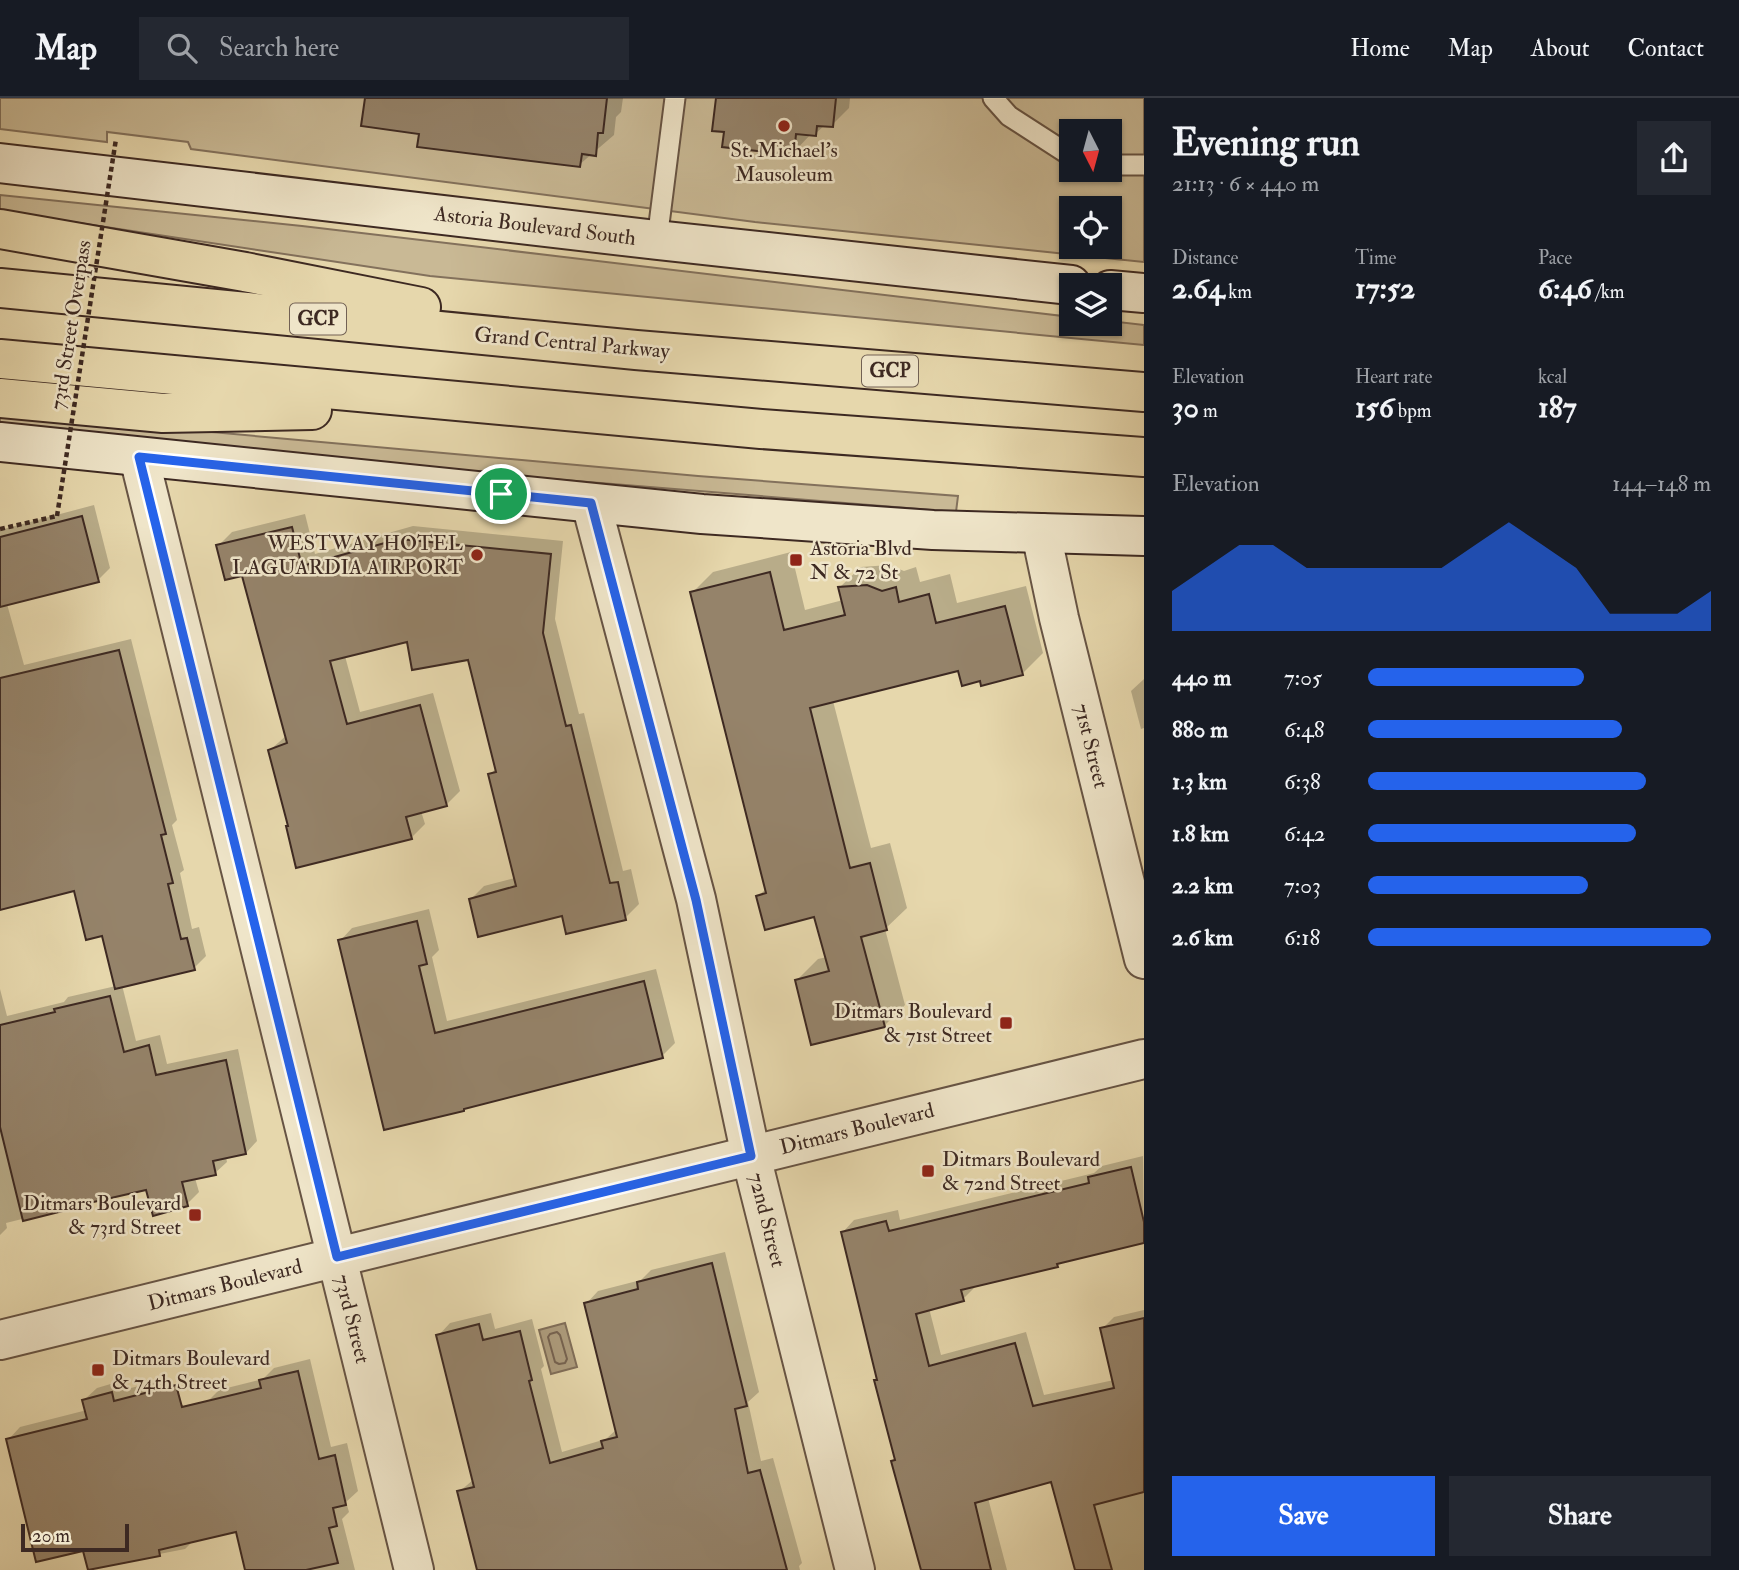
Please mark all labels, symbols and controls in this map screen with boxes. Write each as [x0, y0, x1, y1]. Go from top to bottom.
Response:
search box [139, 17, 629, 80]
text: Map [35, 28, 97, 69]
icon: search [163, 29, 201, 67]
text: Search here [219, 32, 339, 64]
text: Home [1350, 33, 1410, 64]
text: Map [1448, 33, 1493, 64]
text: About [1531, 33, 1590, 64]
text: Contact [1628, 33, 1704, 64]
marker: St. Michael's Mausoleum [776, 118, 792, 134]
north arrow [1059, 119, 1122, 182]
map controls [1059, 119, 1122, 336]
text: Evening run [1172, 119, 1360, 167]
button: share [1637, 121, 1711, 195]
place label: St. Michael's Mausoleum [730, 137, 838, 188]
text: 21:13 · 6 × 440 m [1172, 169, 1319, 198]
button: locate [1059, 196, 1122, 259]
street label: Astoria Boulevard South [432, 200, 637, 252]
street label: 73rd Street Overpass [44, 238, 98, 412]
text: Distance [1172, 246, 1238, 270]
text: Time [1355, 246, 1397, 270]
text: Pace [1538, 246, 1572, 270]
text: 2.64 [1172, 270, 1224, 307]
text: 17:52 [1355, 270, 1415, 307]
text: 6:46 [1538, 270, 1592, 307]
button: layers [1059, 273, 1122, 336]
text: km [1224, 280, 1252, 304]
text: /km [1592, 280, 1625, 304]
road number: GCP [290, 304, 346, 334]
street label: Grand Central Parkway [473, 321, 672, 365]
road number: GCP [862, 356, 918, 386]
text: Elevation [1172, 365, 1244, 389]
text: Heart rate [1355, 365, 1432, 389]
text: kcal [1538, 365, 1567, 389]
text: 30 [1172, 389, 1199, 426]
text: 156 [1355, 389, 1394, 426]
text: 187 [1538, 389, 1577, 426]
text: m [1199, 399, 1218, 423]
text: bpm [1394, 399, 1432, 423]
pin [471, 464, 531, 524]
text: Elevation [1172, 469, 1260, 498]
text: 144–148 m [1612, 469, 1711, 498]
icon: arrive [482, 475, 520, 513]
place label: WESTWAY HOTEL LAGUARDIA AIRPORT [232, 530, 463, 581]
place label: Astoria Blvd N & 72 St [809, 535, 913, 586]
marker: WESTWAY HOTEL LAGUARDIA AIRPORT [469, 547, 485, 563]
marker: Astoria Blvd N & 72 St [788, 552, 804, 568]
text: 440 m [1172, 663, 1231, 692]
text: 7:05 [1284, 663, 1322, 692]
street label: 71st Street [1067, 701, 1115, 791]
text: 880 m [1172, 715, 1228, 744]
text: 6:48 [1284, 715, 1324, 744]
text: 1.3 km [1172, 767, 1227, 796]
text: 6:38 [1284, 767, 1321, 796]
text: 1.8 km [1172, 819, 1229, 848]
text: 6:42 [1284, 819, 1325, 848]
text: 2.2 km [1172, 871, 1233, 900]
text: 7:03 [1284, 871, 1321, 900]
text: 2.6 km [1172, 923, 1233, 952]
text: 6:18 [1284, 923, 1320, 952]
place label: Ditmars Boulevard & 71st Street [834, 998, 993, 1049]
marker: Ditmars Boulevard & 71st Street [998, 1015, 1014, 1031]
street label: Ditmars Boulevard [777, 1097, 938, 1161]
place label: Ditmars Boulevard & 72nd Street [942, 1146, 1101, 1197]
marker: Ditmars Boulevard & 72nd Street [920, 1163, 936, 1179]
street label: 72nd Street [742, 1170, 792, 1270]
place label: Ditmars Boulevard & 73rd Street [23, 1190, 182, 1241]
marker: Ditmars Boulevard & 73rd Street [187, 1207, 203, 1223]
street label: Ditmars Boulevard [145, 1253, 306, 1317]
street label: 73rd Street [328, 1272, 376, 1366]
place label: Ditmars Boulevard & 74th Street [112, 1345, 271, 1396]
marker: Ditmars Boulevard & 74th Street [90, 1362, 106, 1378]
button: Save [1172, 1476, 1435, 1556]
button: Share [1449, 1476, 1711, 1556]
scale bar [21, 1521, 130, 1553]
text: 20 m [32, 1524, 70, 1548]

